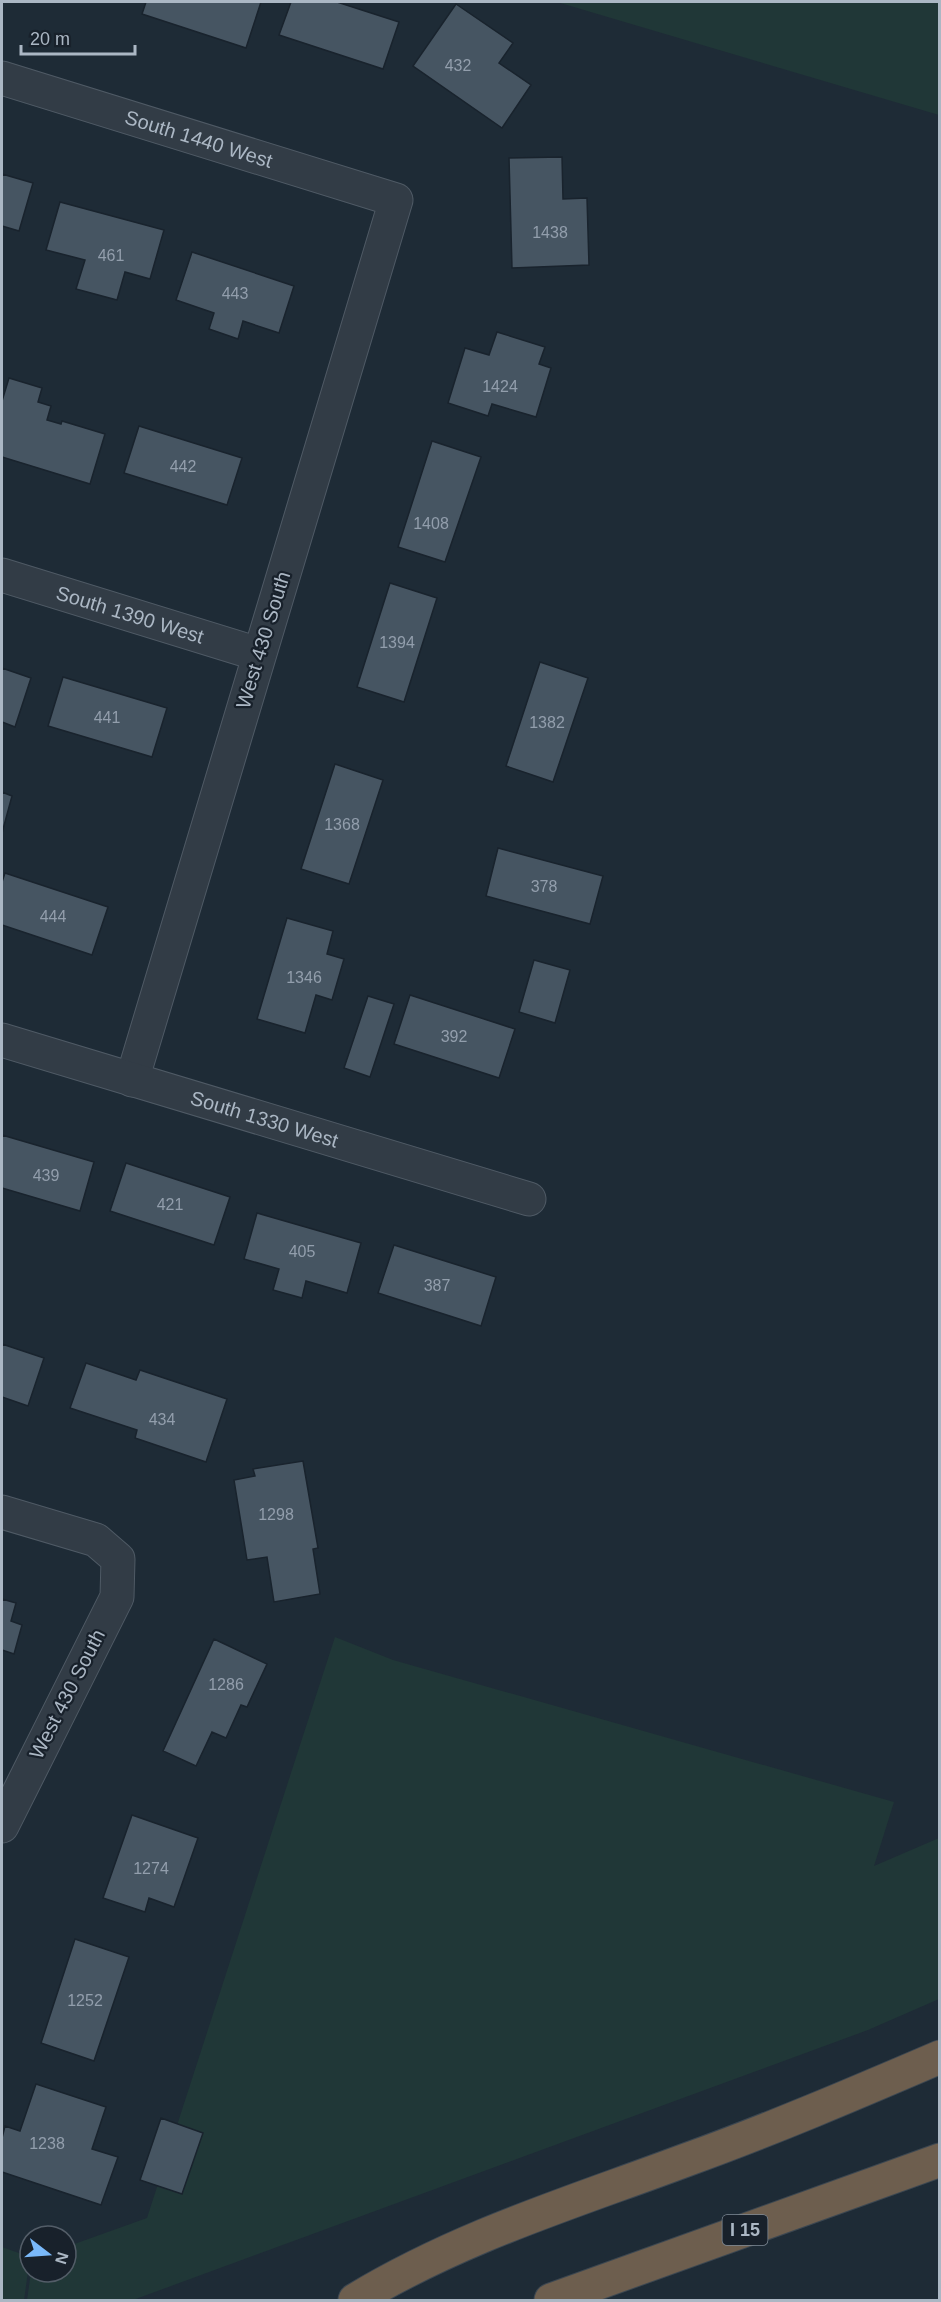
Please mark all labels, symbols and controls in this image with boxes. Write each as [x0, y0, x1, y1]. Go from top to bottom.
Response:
scale bar [21, 18, 135, 56]
text: 20 m [30, 29, 70, 49]
house number: 432 [445, 57, 471, 74]
street label: South 1440 West [122, 106, 276, 172]
house number: 1438 [532, 224, 568, 241]
house number: 461 [98, 247, 124, 264]
house number: 443 [222, 285, 248, 302]
house number: 1424 [482, 378, 518, 395]
house number: 442 [170, 458, 196, 475]
house number: 1408 [413, 515, 449, 532]
street label: West 430 South [232, 569, 294, 711]
street label: South 1390 West [54, 581, 207, 648]
house number: 1394 [379, 634, 415, 651]
house number: 441 [94, 709, 120, 726]
house number: 1382 [529, 714, 565, 731]
house number: 1368 [324, 816, 360, 833]
house number: 378 [531, 878, 557, 895]
house number: 444 [40, 908, 66, 925]
house number: 1346 [286, 969, 322, 986]
house number: 392 [441, 1028, 467, 1045]
street label: South 1330 West [188, 1087, 341, 1152]
house number: 439 [33, 1167, 59, 1184]
house number: 421 [157, 1196, 183, 1213]
house number: 405 [289, 1243, 315, 1260]
house number: 387 [424, 1277, 450, 1294]
house number: 434 [149, 1411, 175, 1428]
house number: 1298 [258, 1506, 294, 1523]
street label: West 430 South [25, 1626, 109, 1762]
house number: 1286 [208, 1676, 244, 1693]
house number: 1274 [133, 1860, 169, 1877]
house number: 1252 [67, 1992, 103, 2009]
house number: 1238 [29, 2135, 65, 2152]
road number: I 15 [722, 2215, 768, 2245]
north arrow [18, 2224, 78, 2284]
text: N [52, 2250, 72, 2266]

